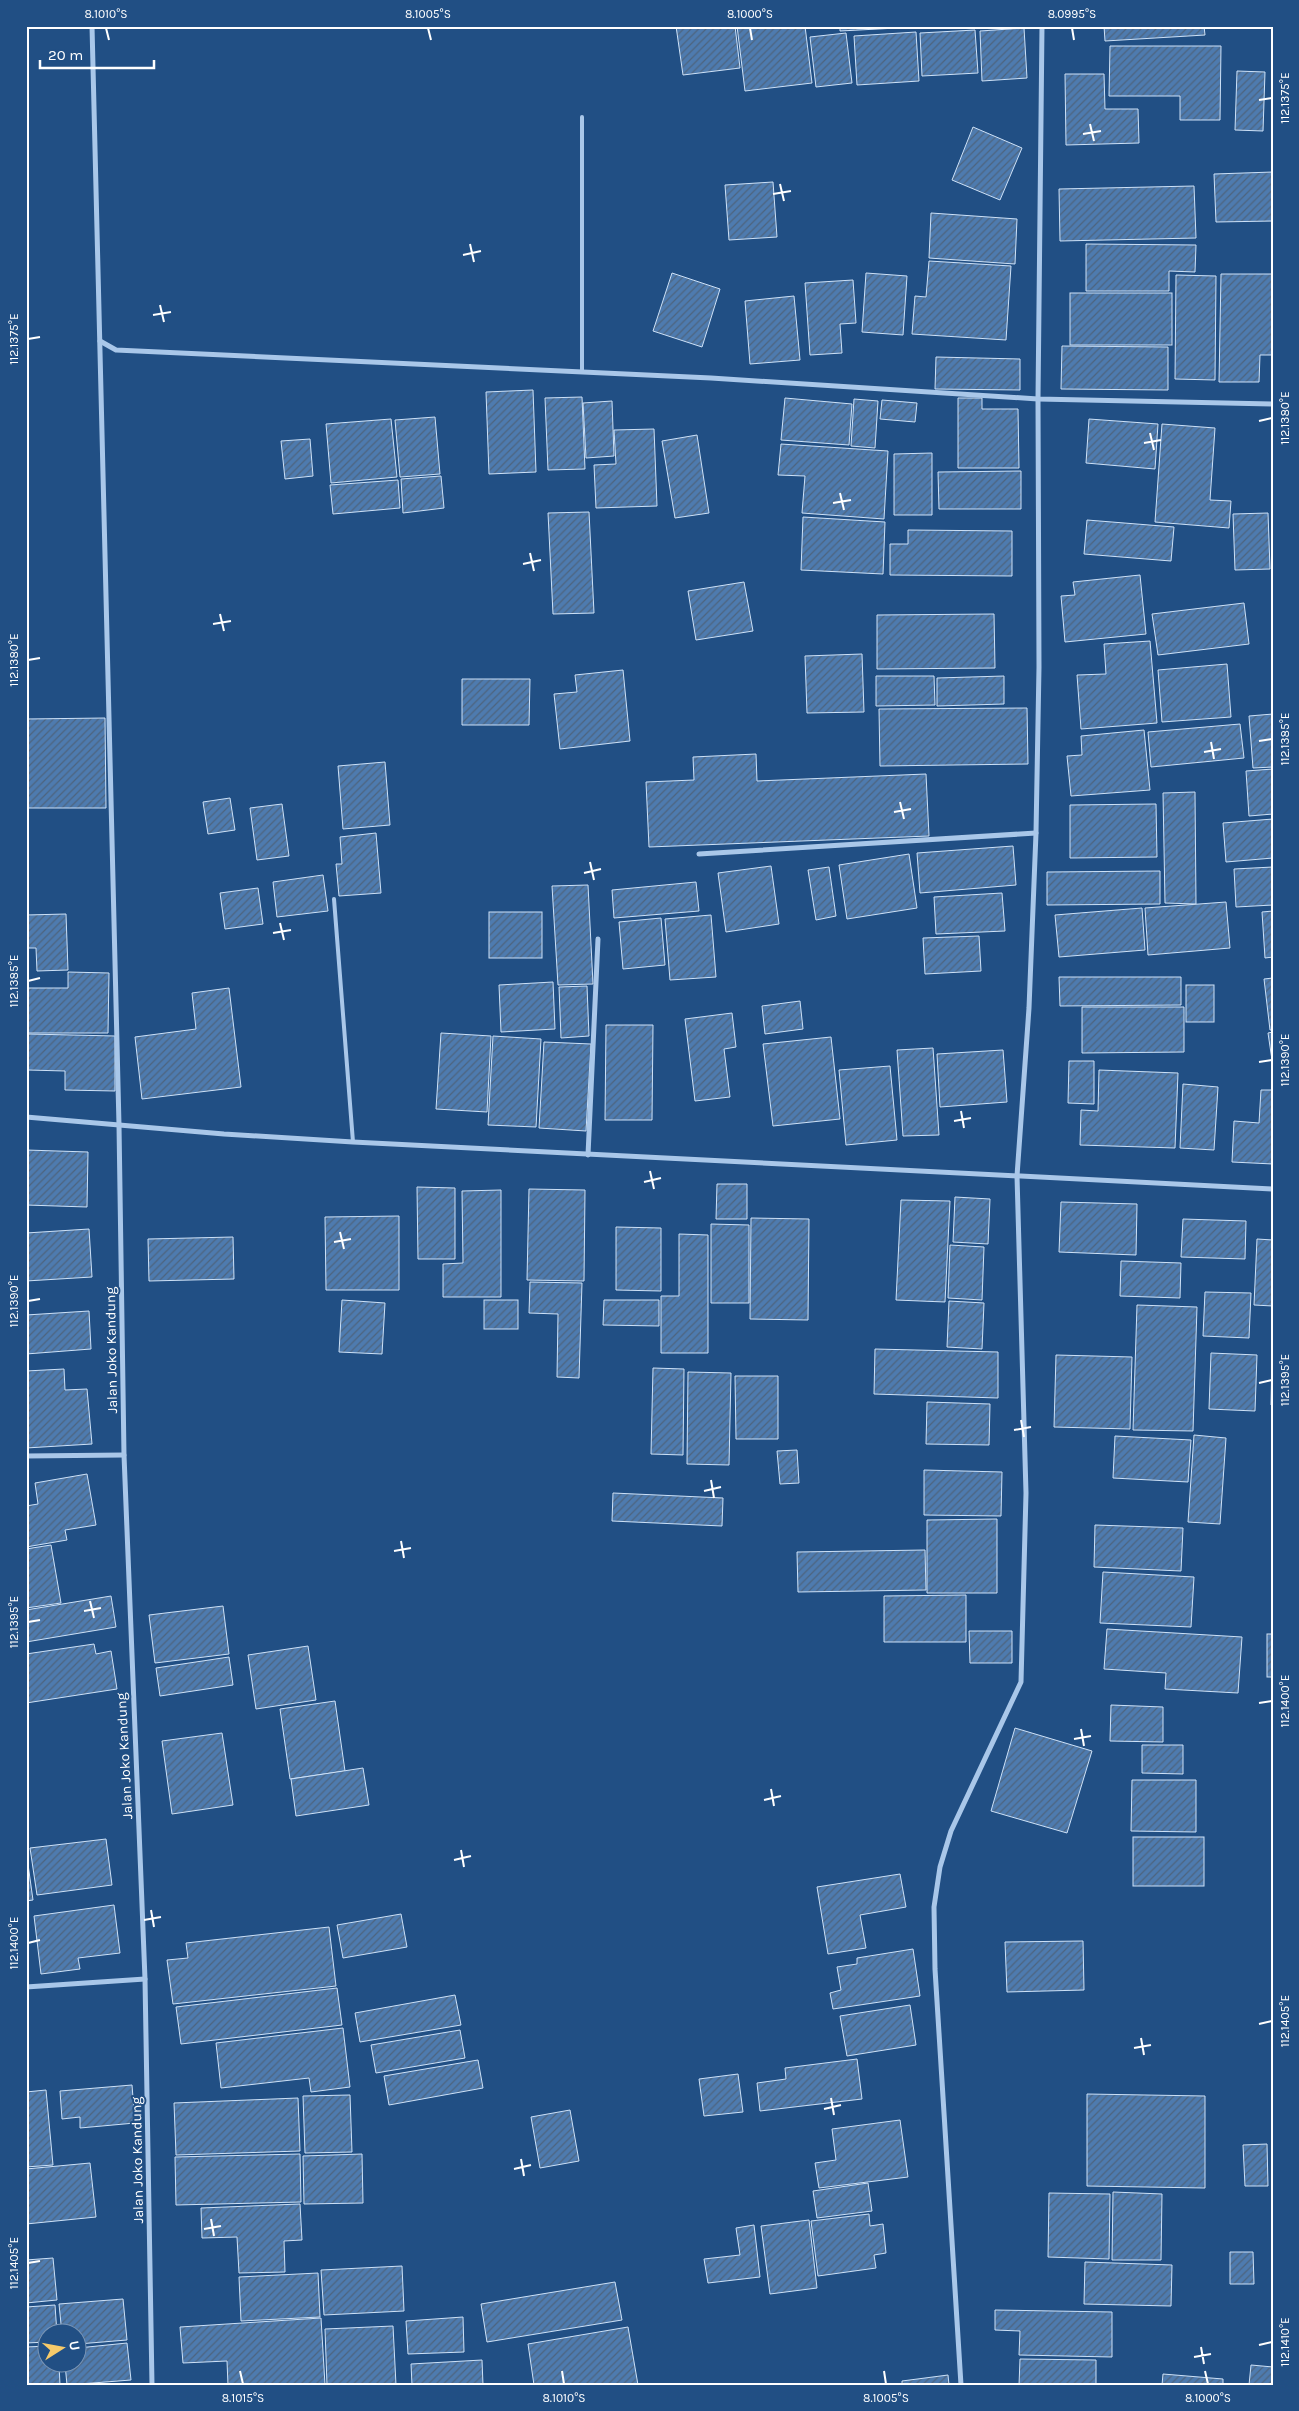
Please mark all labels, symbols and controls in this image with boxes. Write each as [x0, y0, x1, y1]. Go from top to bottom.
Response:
text: 8.1010°S [84, 7, 128, 21]
text: 8.1005°S [405, 7, 451, 21]
text: 8.1000°S [727, 7, 773, 21]
text: 8.0995°S [1048, 7, 1096, 21]
scale bar [40, 38, 154, 70]
text: 20 m [48, 46, 83, 64]
text: 112.1375°E [1278, 72, 1292, 124]
text: 112.1375°E [7, 313, 21, 365]
text: 112.1380°E [1278, 391, 1292, 445]
text: 112.1380°E [7, 633, 21, 687]
text: 112.1385°E [1278, 712, 1292, 766]
text: 112.1385°E [7, 954, 21, 1008]
text: 112.1390°E [1278, 1034, 1292, 1087]
text: 112.1390°E [7, 1275, 21, 1328]
street label: Jalan Joko Kandung [102, 1286, 121, 1413]
text: 112.1395°E [1278, 1354, 1292, 1406]
text: 112.1395°E [7, 1596, 21, 1648]
text: 112.1400°E [1278, 1675, 1292, 1727]
street label: Jalan Joko Kandung [113, 1692, 136, 1820]
text: 112.1400°E [7, 1917, 21, 1969]
text: 112.1405°E [1278, 1995, 1292, 2047]
street label: Jalan Joko Kandung [128, 2096, 147, 2223]
text: 112.1405°E [7, 2237, 21, 2289]
text: 112.1410°E [1278, 2317, 1292, 2367]
north arrow [38, 2324, 88, 2374]
text: U [65, 2339, 84, 2352]
text: 8.1015°S [222, 2391, 264, 2405]
text: 8.1010°S [542, 2391, 586, 2405]
text: 8.1005°S [863, 2391, 909, 2405]
text: 8.1000°S [1185, 2391, 1231, 2405]

